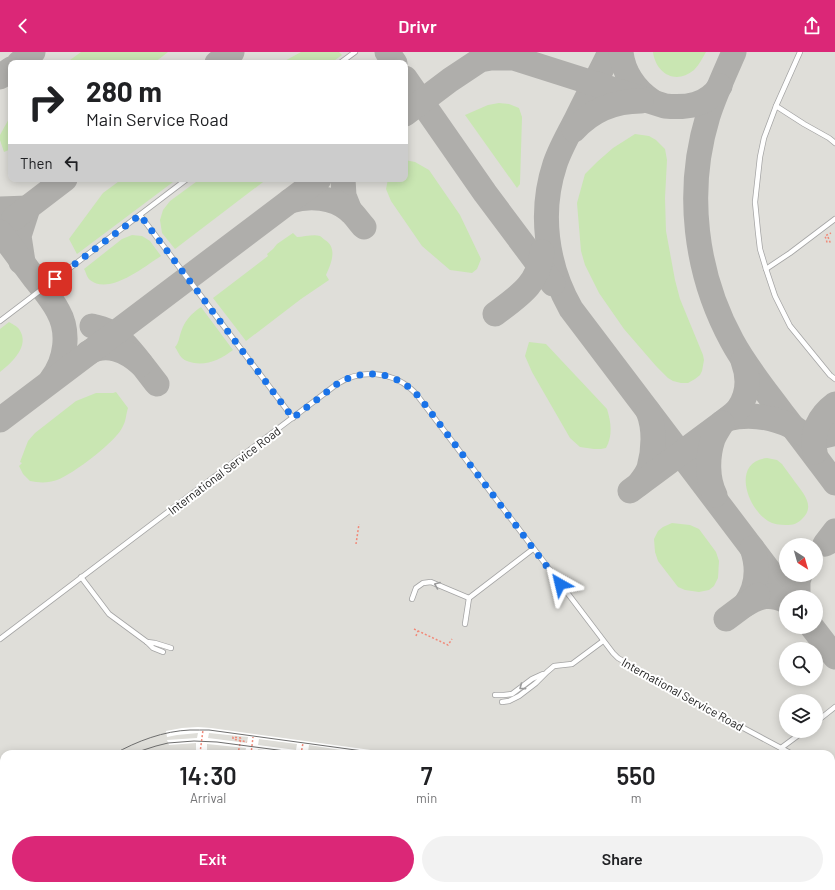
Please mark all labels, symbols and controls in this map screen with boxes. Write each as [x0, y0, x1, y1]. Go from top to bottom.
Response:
icon: back [12, 15, 34, 37]
text: Drivr [398, 15, 437, 37]
icon: share [801, 15, 823, 37]
text: 280 m [86, 74, 162, 108]
icon: right [20, 76, 72, 128]
text: Main Service Road [86, 108, 229, 130]
icon: left [61, 152, 83, 174]
text: Then [20, 154, 53, 172]
pin [38, 262, 72, 296]
icon: arrive [44, 268, 66, 290]
street label: International Service Road [165, 423, 283, 517]
north arrow [779, 538, 823, 582]
map controls [779, 538, 823, 738]
position arrow [539, 563, 581, 605]
one-way arrow [434, 581, 441, 589]
button: sound [779, 590, 823, 634]
button: search [779, 642, 823, 686]
street label: International Service Road [620, 655, 746, 733]
one-way arrow [519, 682, 526, 689]
button: layers [779, 694, 823, 738]
text: 14:30 [179, 761, 237, 790]
text: 7 [421, 761, 433, 790]
text: 550 [617, 761, 656, 790]
text: Arrival [190, 790, 226, 806]
text: min [416, 790, 437, 806]
text: m [631, 790, 641, 806]
button: Exit [12, 836, 414, 882]
button: Share [422, 836, 823, 882]

